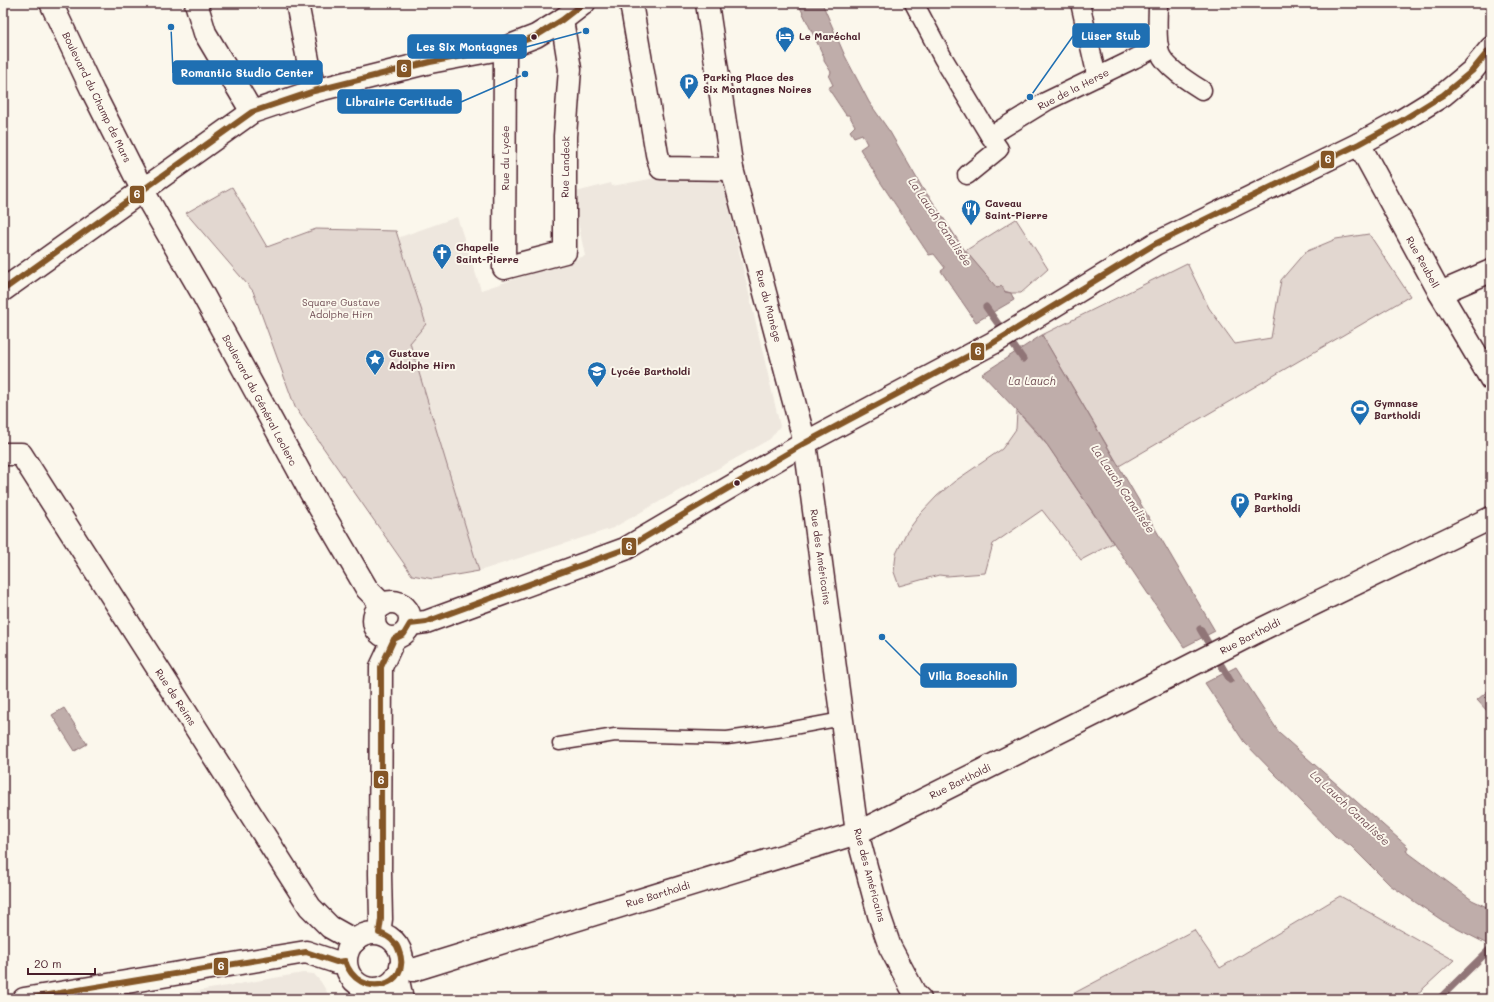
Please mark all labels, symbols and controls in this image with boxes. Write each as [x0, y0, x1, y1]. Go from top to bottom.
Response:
callout: Lüser Stub [1073, 24, 1149, 47]
hotel icon: Le Maréchal [774, 25, 796, 53]
text: Lüser Stub [1081, 28, 1141, 43]
street label: Boulevard du Champ de Mars [59, 29, 135, 165]
place label: Le Maréchal [799, 29, 861, 43]
unlabelled marker [529, 32, 539, 42]
callout: Les Six Montagnes [408, 35, 526, 58]
text: Les Six Montagnes [416, 39, 518, 54]
line badge: 6 [396, 59, 412, 78]
text: 6 [401, 60, 408, 75]
callout: Romantic Studio Center [173, 61, 322, 84]
text: Romantic Studio Center [181, 65, 314, 80]
street label: Rue de la Herse [1035, 65, 1111, 113]
place label: Parking Place des Six Montagnes Noires [703, 70, 812, 96]
parking icon: Parking Place des Six Montagnes Noires [678, 72, 700, 100]
callout: Librairie Certitude [338, 90, 461, 113]
text: Librairie Certitude [345, 94, 453, 109]
street label: Rue du Lycée [498, 125, 512, 191]
street label: Rue Landeck [557, 136, 573, 198]
line badge: 6 [1320, 150, 1335, 169]
text: 6 [1325, 151, 1332, 166]
water label: La Lauch Canalisée [905, 175, 976, 269]
line badge: 6 [129, 185, 145, 204]
text: 6 [134, 186, 141, 201]
place label: Caveau Saint-Pierre [985, 196, 1048, 222]
restaurant icon: Caveau Saint-Pierre [960, 198, 982, 226]
street label: Rue Reubell [1403, 234, 1443, 290]
place label: Chapelle Saint-Pierre [456, 240, 519, 266]
church icon: Chapelle Saint-Pierre [431, 242, 453, 270]
street label: Rue du Manège [753, 268, 785, 344]
park label: Square Gustave Adolphe Hirn [302, 295, 380, 321]
street label: Boulevard du Général Leclerc [219, 332, 301, 468]
line badge: 6 [970, 342, 985, 361]
text: 6 [975, 343, 982, 358]
place label: Gustave Adolphe Hirn [389, 346, 455, 372]
place icon: Gustave Adolphe Hirn [364, 348, 386, 376]
school or university icon: Lycée Bartholdi [586, 360, 608, 388]
place label: Lycée Bartholdi [611, 364, 691, 378]
water label: La Lauch [1008, 373, 1056, 388]
place label: Gymnase Bartholdi [1374, 396, 1421, 422]
sports icon: Gymnase Bartholdi [1349, 398, 1371, 426]
water label: La Lauch Canalisée [1088, 442, 1159, 536]
unlabelled marker [732, 478, 742, 488]
place label: Parking Bartholdi [1254, 489, 1301, 515]
parking icon: Parking Bartholdi [1229, 491, 1251, 519]
street label: Rue des Américains [807, 508, 835, 606]
line badge: 6 [621, 537, 637, 556]
text: 6 [626, 538, 633, 553]
street label: Rue Bartholdi [1217, 615, 1283, 657]
callout: Villa Boeschlin [921, 664, 1016, 687]
street label: Rue de Reims [152, 666, 200, 728]
text: Villa Boeschlin [928, 668, 1008, 683]
street label: Rue Bartholdi [927, 760, 993, 802]
water label: La Lauch Canalisée [1307, 767, 1394, 849]
line badge: 6 [373, 770, 389, 789]
text: 6 [378, 772, 385, 787]
street label: Rue des Américains [851, 827, 889, 924]
street label: Rue Bartholdi [624, 878, 692, 910]
scale bar [28, 950, 95, 976]
text: 20 m [34, 955, 62, 971]
line badge: 6 [213, 957, 229, 976]
text: 6 [218, 958, 225, 973]

